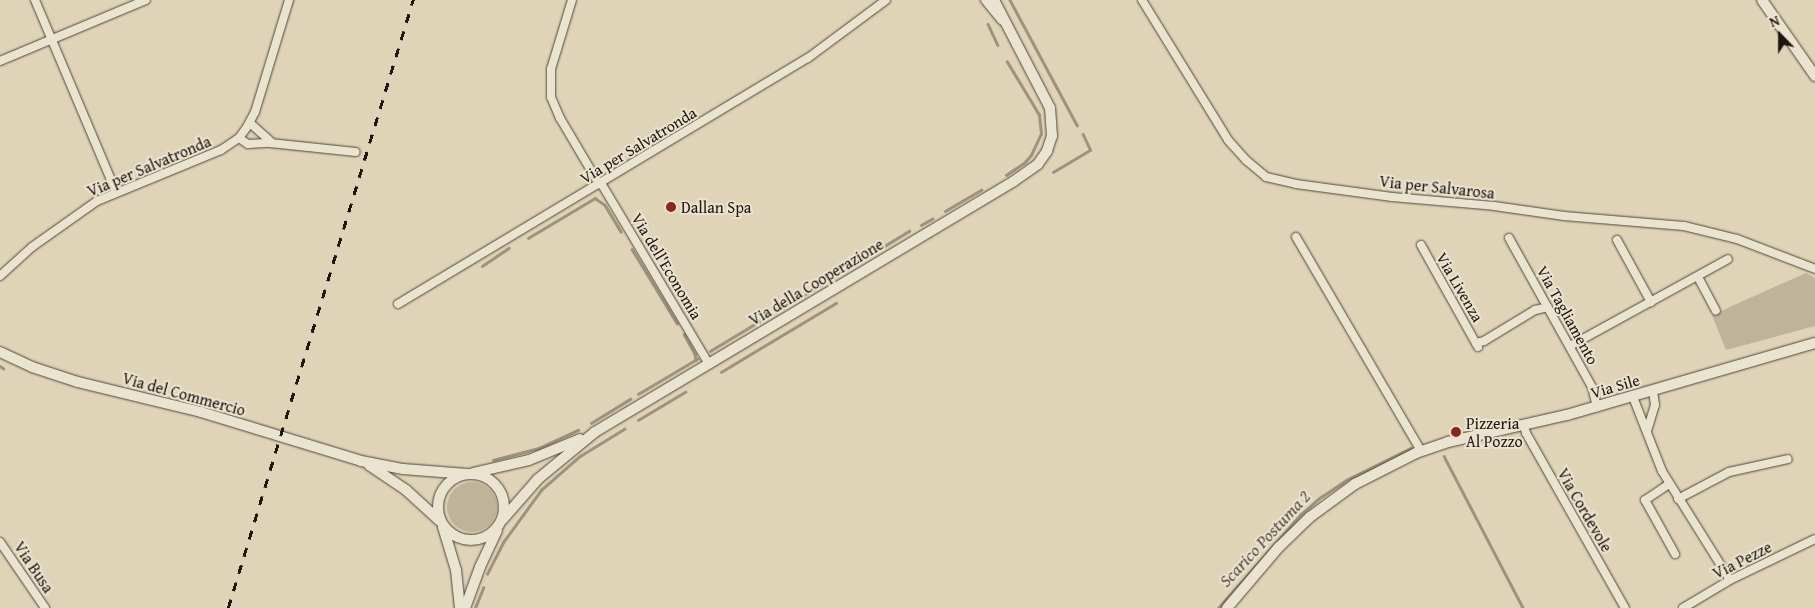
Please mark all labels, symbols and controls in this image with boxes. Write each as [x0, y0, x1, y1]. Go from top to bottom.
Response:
north arrow [1755, 10, 1805, 60]
text: N [1766, 10, 1782, 32]
street label: Via per Salvatronda [576, 103, 700, 187]
street label: Via per Salvatronda [84, 131, 214, 201]
street label: Via per Salvarosa [1378, 171, 1496, 203]
place label: Dallan Spa [681, 197, 751, 217]
marker: Dallan Spa [665, 201, 677, 213]
street label: Via dell'Economia [628, 209, 706, 323]
street label: Via della Cooperazione [745, 234, 887, 330]
street label: Via Livenza [1432, 249, 1488, 325]
street label: Via Tagliamento [1533, 262, 1603, 368]
street label: Via del Commercio [120, 368, 248, 420]
street label: Via Sile [1588, 370, 1642, 402]
place label: Pizzeria Al Pozzo [1466, 413, 1523, 451]
marker: Pizzeria Al Pozzo [1450, 426, 1462, 438]
street label: Via Cordevole [1553, 465, 1617, 555]
water label: Scarico Postuma 2 [1215, 486, 1315, 592]
street label: Via Pezze [1709, 537, 1775, 583]
street label: Via Busa [10, 538, 58, 596]

